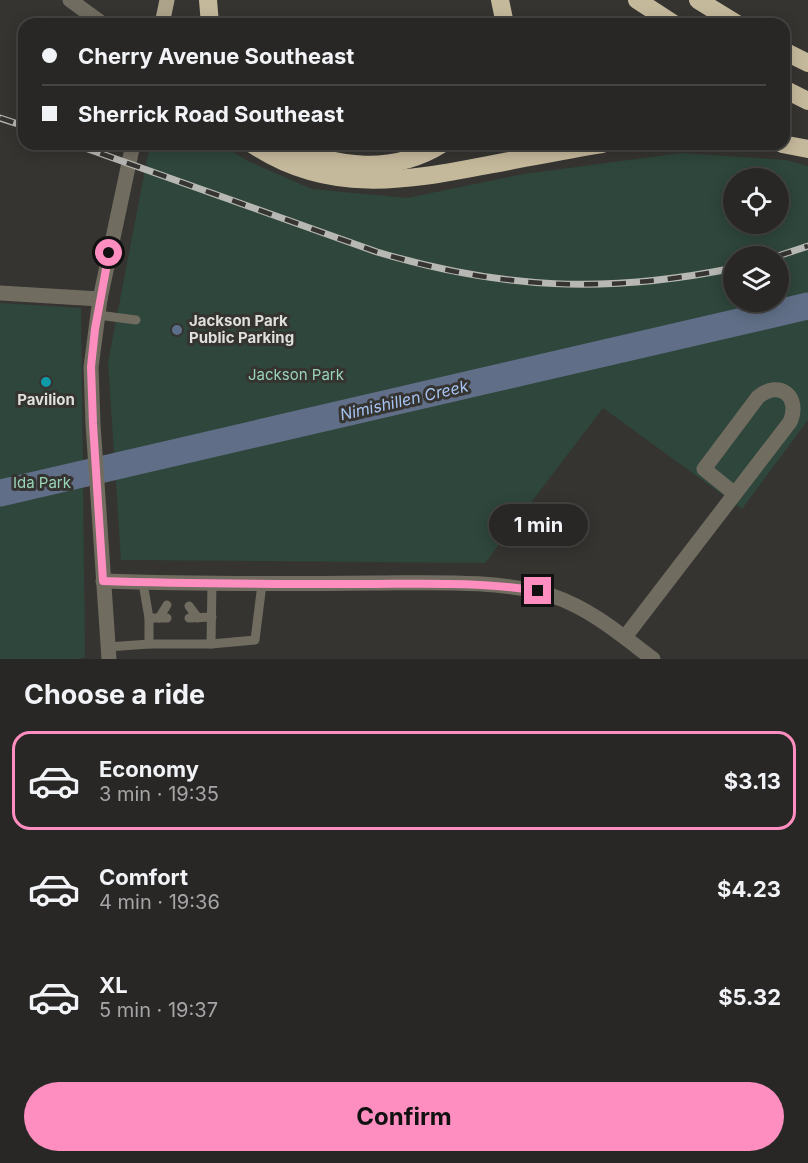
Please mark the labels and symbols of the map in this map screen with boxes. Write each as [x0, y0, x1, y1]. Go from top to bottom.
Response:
route start [95, 239, 122, 266]
place label: Jackson Park Public Parking [189, 311, 294, 347]
marker: Jackson Park Public Parking [170, 323, 184, 337]
park label: Jackson Park [248, 365, 345, 384]
marker: Pavilion [39, 375, 53, 389]
water label: Nimishillen Creek [338, 375, 470, 425]
place label: Pavilion [17, 390, 75, 409]
park label: Ida Park [13, 473, 72, 492]
callout: 1 min [488, 504, 588, 546]
route end [524, 577, 551, 604]

